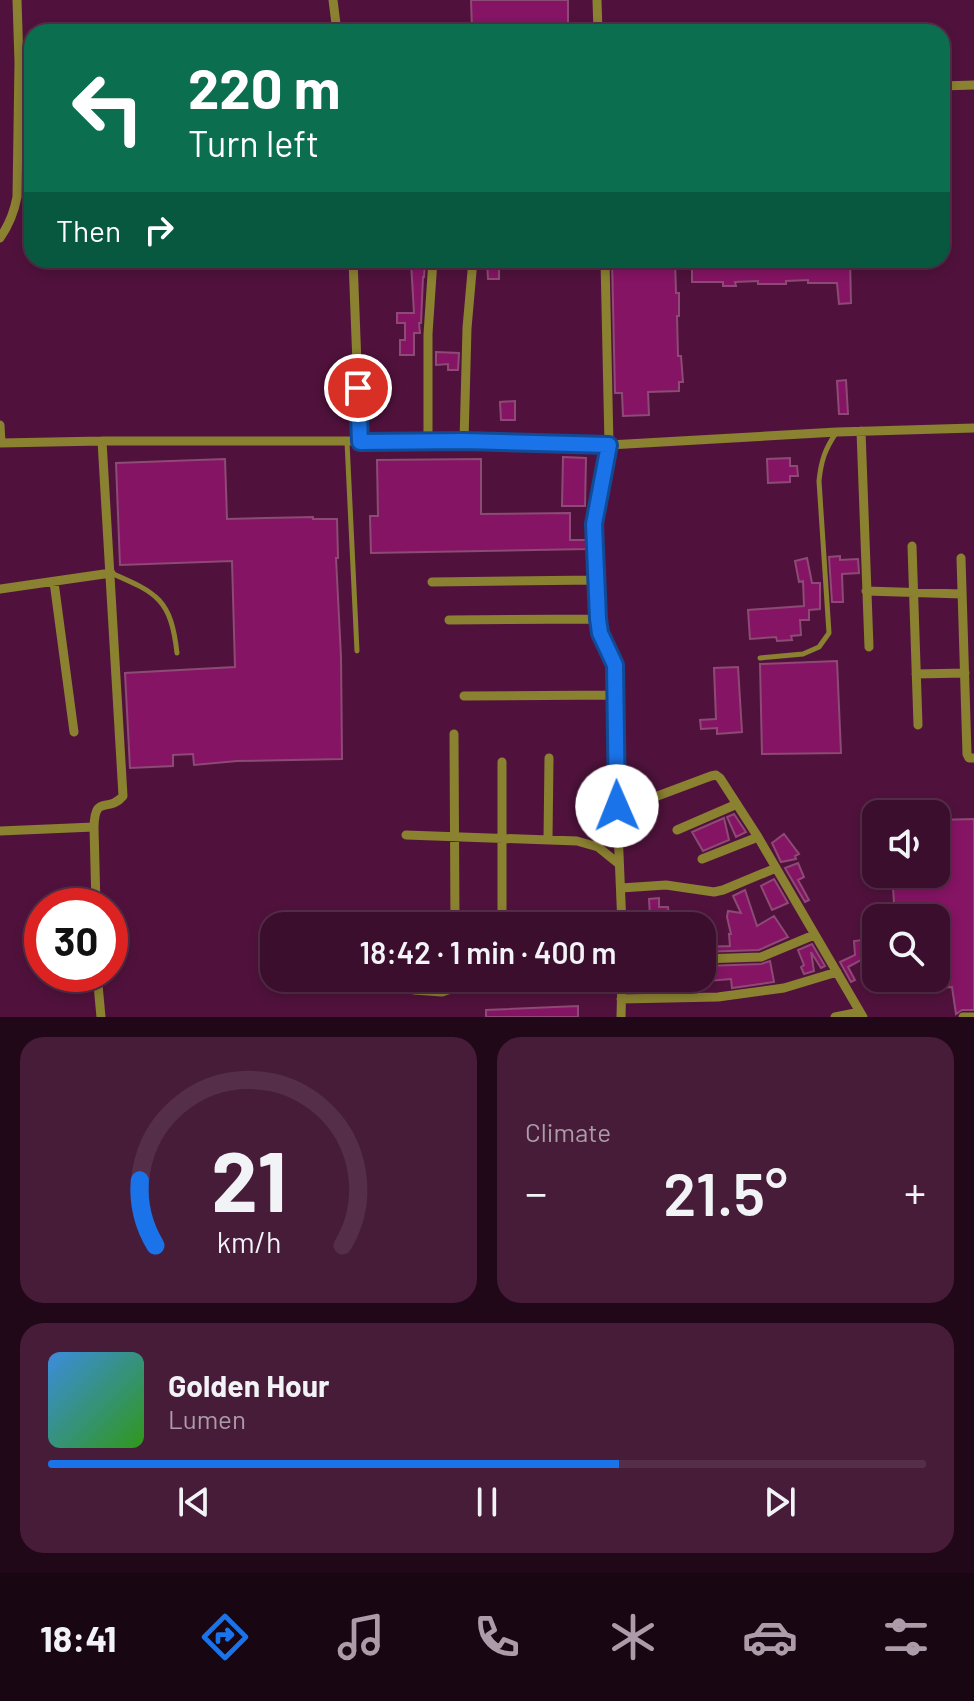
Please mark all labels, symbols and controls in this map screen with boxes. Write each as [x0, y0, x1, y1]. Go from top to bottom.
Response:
text: 220 m [188, 53, 341, 120]
icon: left [56, 56, 160, 160]
text: Turn left [188, 121, 319, 164]
icon: right [137, 208, 181, 252]
text: Then [56, 212, 121, 248]
pin [324, 354, 392, 422]
icon: arrive [336, 366, 380, 410]
position arrow [575, 764, 659, 848]
map controls [862, 800, 950, 992]
button: sound [862, 800, 950, 888]
speed limit sign: 30 [24, 888, 128, 992]
button: search [862, 904, 950, 992]
text: 18:42 · 1 min · 400 m [360, 934, 616, 970]
text: Climate [525, 1116, 611, 1147]
text: 21 [211, 1129, 286, 1229]
text: 21.5° [663, 1156, 788, 1228]
text: − [525, 1165, 547, 1218]
text: + [904, 1165, 926, 1218]
text: km/h [216, 1224, 281, 1259]
text: Golden Hour [168, 1367, 330, 1403]
text: Lumen [168, 1403, 246, 1434]
icon: previous [172, 1480, 216, 1524]
icon: pause [465, 1480, 509, 1524]
icon: next [758, 1480, 802, 1524]
icon: directions [197, 1609, 253, 1665]
icon: music [333, 1609, 389, 1665]
icon: phone [469, 1609, 525, 1665]
icon: climate [605, 1609, 661, 1665]
icon: car [742, 1609, 798, 1665]
icon: filters [878, 1609, 934, 1665]
text: 18:41 [40, 1616, 117, 1659]

